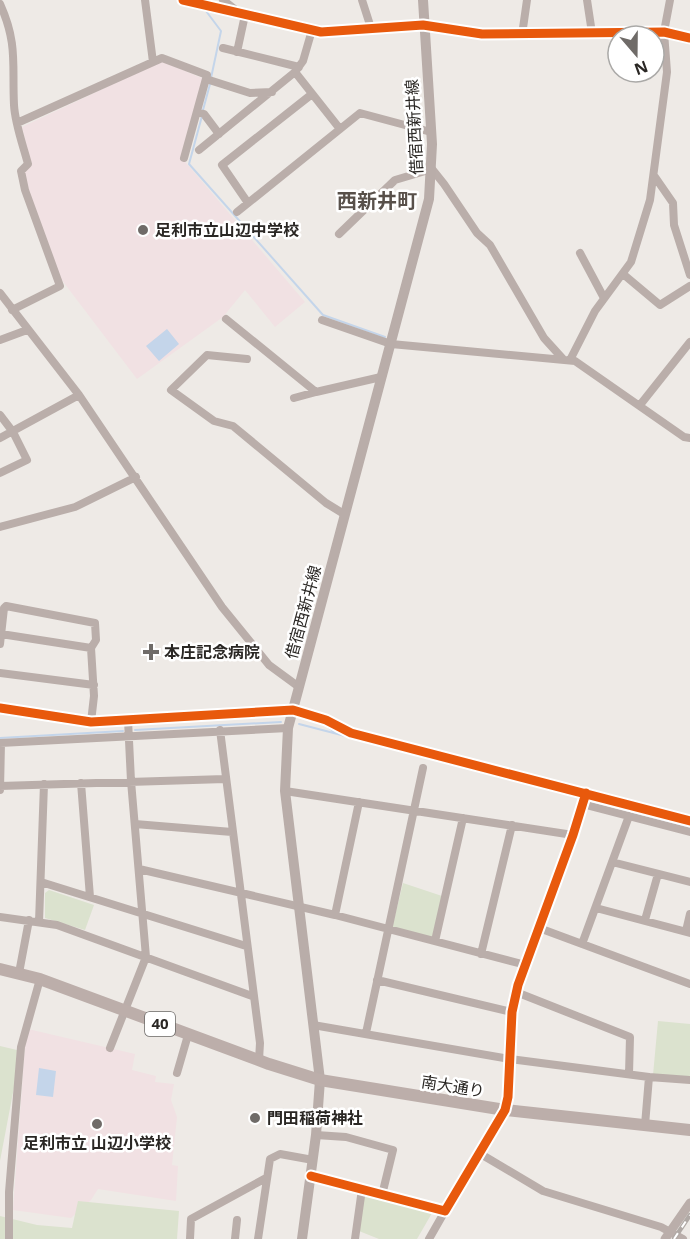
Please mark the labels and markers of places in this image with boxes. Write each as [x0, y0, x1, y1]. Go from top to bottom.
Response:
place label: 足利市立山辺中学校 [155, 219, 299, 241]
marker: 足利市立山辺中学校 [136, 223, 150, 237]
place label: 本庄記念病院 [164, 641, 260, 663]
marker: 本庄記念病院 [142, 643, 160, 661]
place label: 門田稲荷神社 [267, 1107, 363, 1129]
marker: 門田稲荷神社 [248, 1111, 262, 1125]
marker: 足利市立 山辺小学校 [90, 1117, 104, 1131]
place label: 足利市立 山辺小学校 [23, 1132, 171, 1154]

